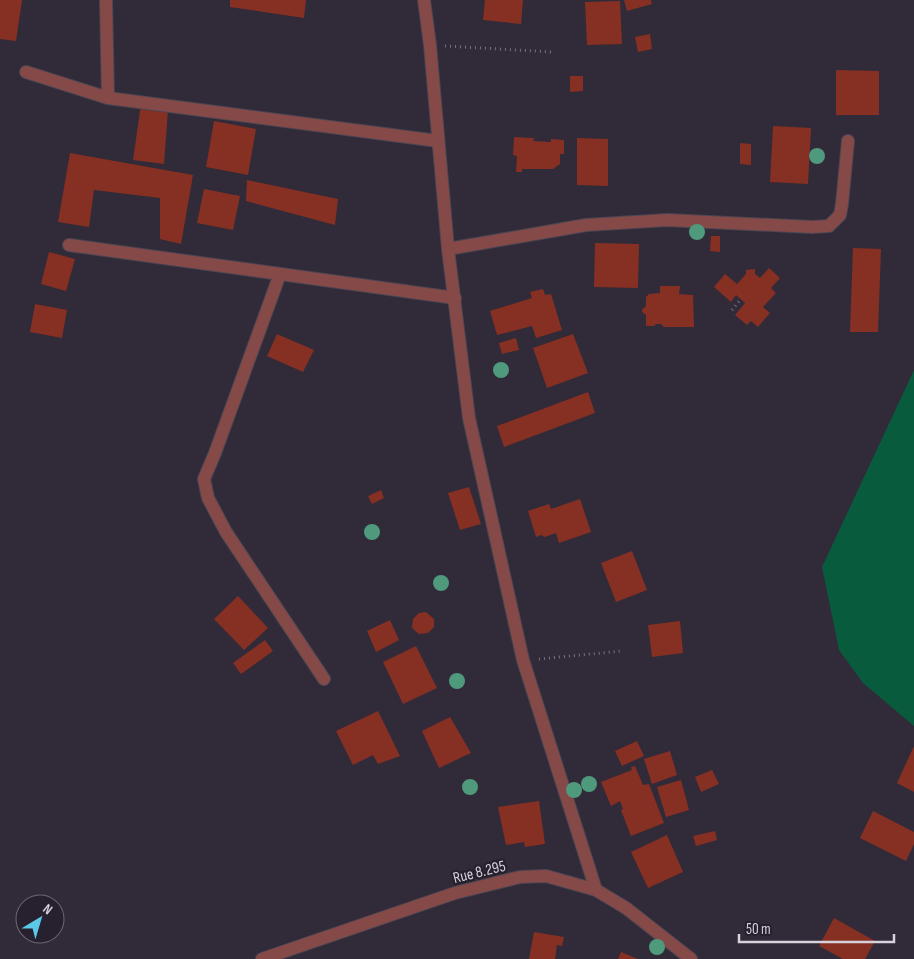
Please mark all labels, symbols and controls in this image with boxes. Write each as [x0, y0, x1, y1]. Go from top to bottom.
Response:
street label: Rue 8.295 [451, 857, 508, 888]
north arrow [15, 894, 65, 944]
text: N [40, 900, 56, 918]
scale bar [739, 912, 894, 944]
text: 50 m [746, 920, 771, 939]

